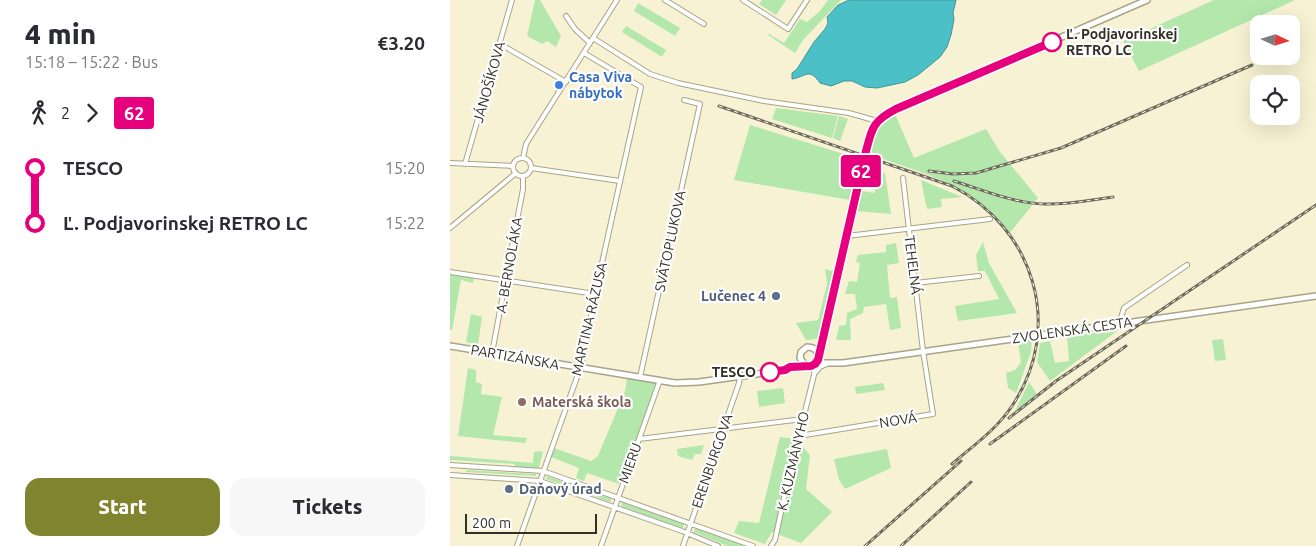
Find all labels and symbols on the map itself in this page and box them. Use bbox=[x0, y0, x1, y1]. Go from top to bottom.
north arrow bbox=[1250, 15, 1300, 65]
place label: Ľ. Podjavorinskej RETRO LC bbox=[1066, 26, 1177, 58]
marker: Ľ. Podjavorinskej RETRO LC bbox=[1042, 32, 1062, 52]
street label: JÁNOŠÍKOVA bbox=[469, 39, 508, 125]
place label: Casa Viva nábytok bbox=[569, 69, 632, 101]
marker: Casa Viva nábytok bbox=[553, 79, 565, 91]
line badge: 62 bbox=[838, 155, 884, 187]
street label: SVÄTOPLUKOVA bbox=[651, 189, 689, 293]
street label: A. BERNOLÁKA bbox=[492, 216, 525, 314]
street label: TEHELNÁ bbox=[901, 234, 926, 295]
street label: MARTINA RÁZUSA bbox=[567, 260, 610, 377]
place label: Lučenec 4 bbox=[701, 288, 766, 304]
marker: Lučenec 4 bbox=[770, 290, 782, 302]
street label: ZVOLENSKÁ CESTA bbox=[1011, 313, 1133, 346]
street label: PARTIZÁNSKA bbox=[469, 340, 561, 373]
marker: TESCO bbox=[760, 362, 780, 382]
place label: TESCO bbox=[712, 364, 756, 380]
place label: Materská škola bbox=[532, 394, 631, 410]
marker: Materská škola bbox=[516, 396, 528, 408]
street label: NOVÁ bbox=[878, 408, 918, 431]
street label: K. KUZMÁNYHO bbox=[773, 409, 812, 512]
street label: ERENBURGOVA bbox=[688, 412, 736, 510]
street label: MIERU bbox=[615, 441, 645, 485]
place label: Daňový úrad bbox=[519, 481, 602, 497]
marker: Daňový úrad bbox=[503, 483, 515, 495]
scale bar bbox=[465, 511, 598, 534]

